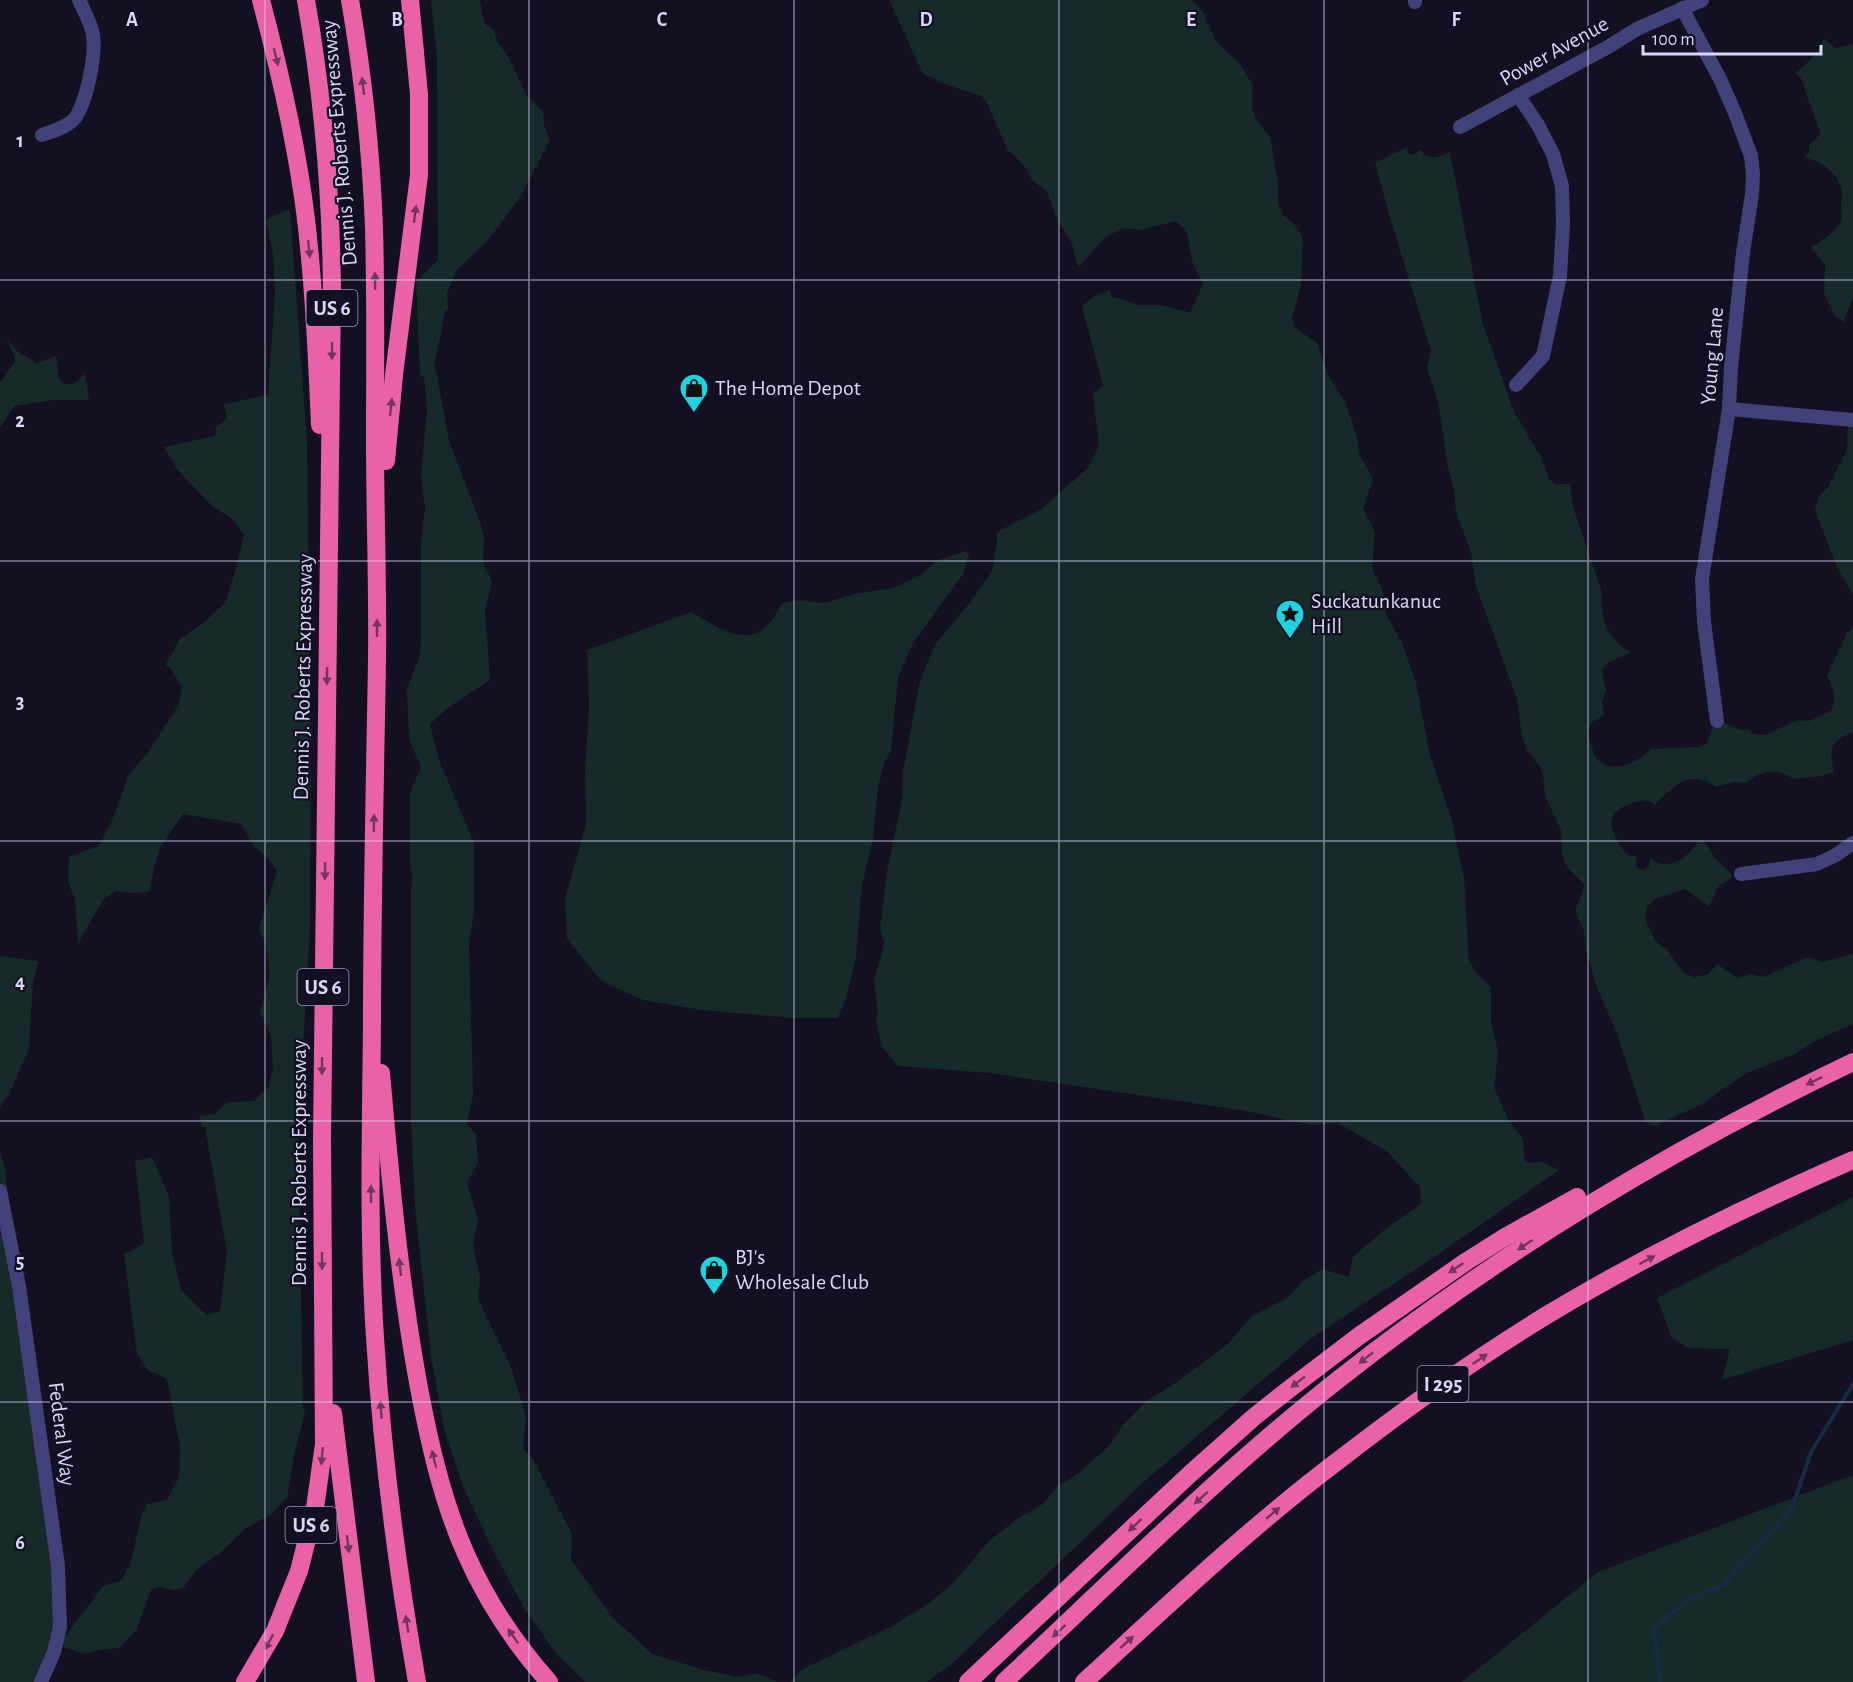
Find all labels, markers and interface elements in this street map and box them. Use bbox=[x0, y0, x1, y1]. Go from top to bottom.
text: A bbox=[126, 10, 138, 30]
text: B bbox=[391, 10, 403, 30]
text: C bbox=[657, 10, 668, 30]
text: D bbox=[919, 10, 933, 30]
text: E bbox=[1186, 10, 1196, 30]
text: F bbox=[1451, 10, 1461, 30]
street label: Power Avenue bbox=[1496, 12, 1612, 90]
scale bar bbox=[1643, 18, 1822, 56]
street label: Dennis J. Roberts Expressway bbox=[317, 19, 361, 267]
text: 100 m bbox=[1652, 31, 1695, 49]
one-way arrow bbox=[271, 47, 281, 66]
one-way arrow bbox=[358, 77, 367, 96]
text: 1 bbox=[16, 131, 24, 151]
one-way arrow bbox=[410, 204, 420, 223]
one-way arrow bbox=[304, 239, 314, 258]
one-way arrow bbox=[370, 271, 380, 290]
road number: US 6 bbox=[306, 290, 358, 326]
street label: Young Lane bbox=[1697, 306, 1727, 406]
one-way arrow bbox=[327, 341, 337, 360]
shop icon: The Home Depot bbox=[678, 372, 710, 414]
place label: The Home Depot bbox=[715, 377, 861, 399]
one-way arrow bbox=[386, 398, 396, 417]
text: 2 bbox=[15, 411, 25, 431]
street label: Dennis J. Roberts Expressway bbox=[290, 553, 316, 801]
place label: Suckatunkanuc Hill bbox=[1311, 590, 1441, 637]
place icon: Suckatunkanuc Hill bbox=[1274, 598, 1306, 640]
one-way arrow bbox=[372, 618, 382, 637]
one-way arrow bbox=[323, 667, 332, 686]
text: 3 bbox=[16, 692, 24, 712]
one-way arrow bbox=[369, 813, 379, 832]
one-way arrow bbox=[320, 862, 330, 881]
road number: US 6 bbox=[298, 969, 348, 1005]
text: 4 bbox=[15, 972, 25, 992]
street label: Dennis J. Roberts Expressway bbox=[288, 1039, 310, 1286]
one-way arrow bbox=[318, 1057, 327, 1076]
one-way arrow bbox=[1805, 1076, 1822, 1086]
one-way arrow bbox=[366, 1185, 376, 1204]
one-way arrow bbox=[1517, 1239, 1533, 1251]
place label: BJ's Wholesale Club bbox=[735, 1246, 869, 1293]
text: 5 bbox=[16, 1252, 24, 1272]
one-way arrow bbox=[317, 1252, 327, 1271]
shop icon: BJ's Wholesale Club bbox=[698, 1254, 730, 1296]
one-way arrow bbox=[1639, 1255, 1656, 1265]
one-way arrow bbox=[395, 1258, 405, 1277]
one-way arrow bbox=[1448, 1263, 1464, 1274]
one-way arrow bbox=[1358, 1352, 1374, 1364]
one-way arrow bbox=[1471, 1353, 1487, 1365]
road number: I 295 bbox=[1418, 1366, 1468, 1402]
one-way arrow bbox=[1290, 1376, 1305, 1388]
street label: Federal Way bbox=[45, 1381, 79, 1488]
one-way arrow bbox=[376, 1400, 386, 1419]
one-way arrow bbox=[317, 1446, 327, 1465]
one-way arrow bbox=[429, 1450, 439, 1468]
one-way arrow bbox=[1194, 1491, 1209, 1505]
road number: US 6 bbox=[286, 1507, 336, 1543]
one-way arrow bbox=[1265, 1507, 1280, 1520]
one-way arrow bbox=[1129, 1517, 1143, 1531]
text: 6 bbox=[15, 1533, 25, 1553]
one-way arrow bbox=[344, 1534, 353, 1553]
one-way arrow bbox=[403, 1615, 412, 1634]
one-way arrow bbox=[1051, 1624, 1066, 1638]
one-way arrow bbox=[507, 1629, 519, 1645]
one-way arrow bbox=[264, 1634, 274, 1651]
one-way arrow bbox=[1120, 1636, 1134, 1650]

